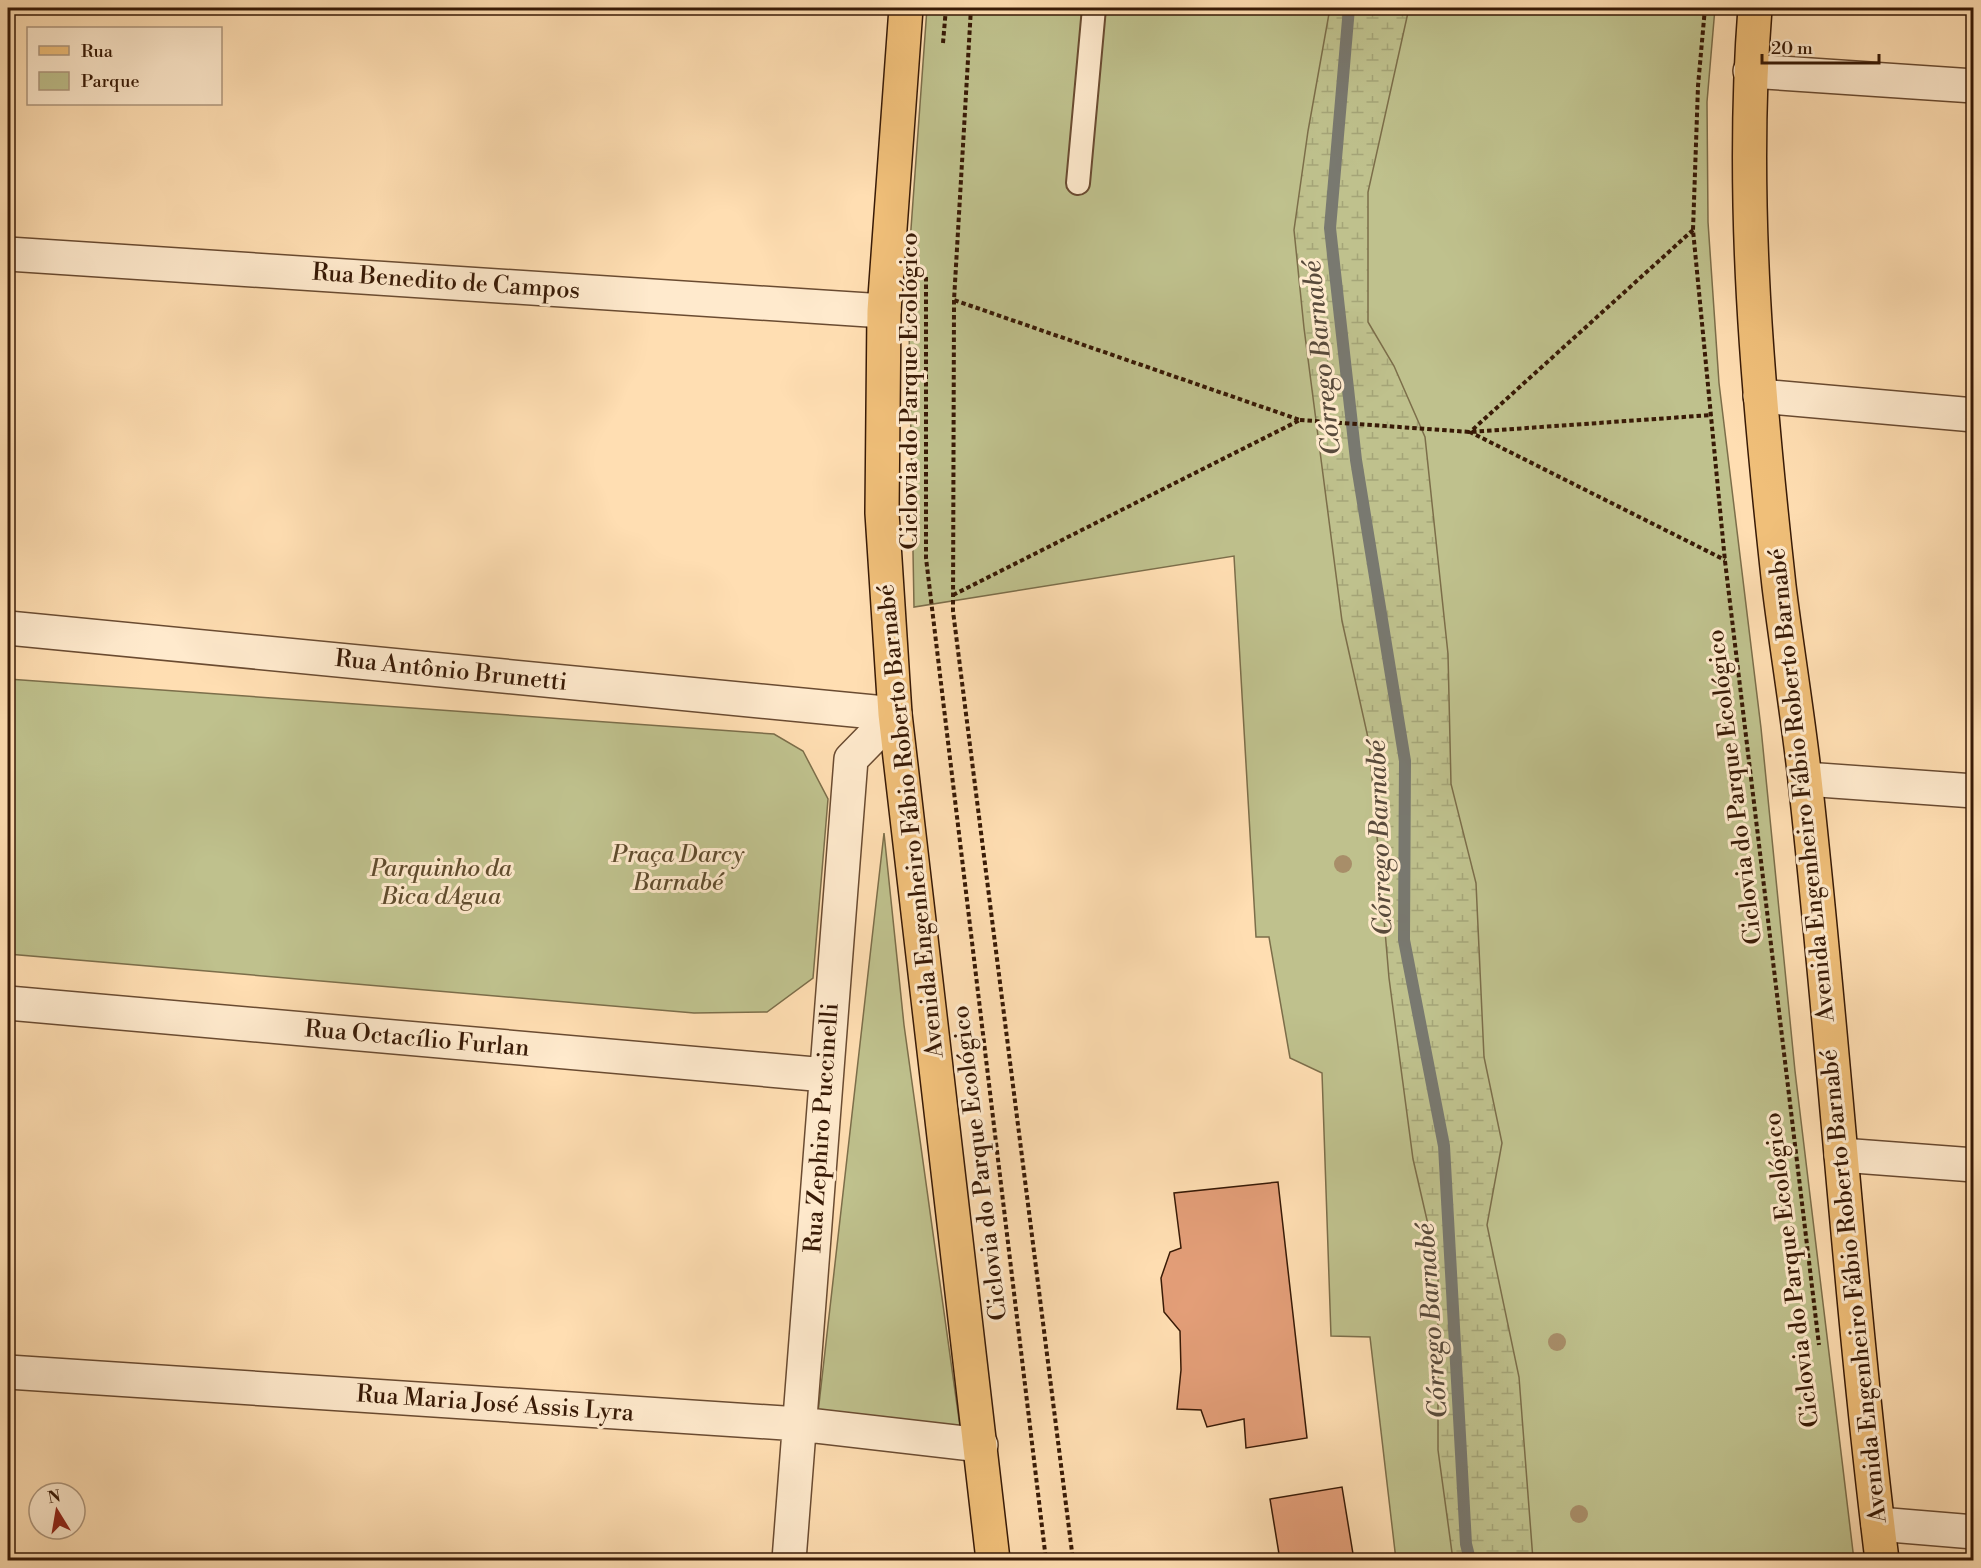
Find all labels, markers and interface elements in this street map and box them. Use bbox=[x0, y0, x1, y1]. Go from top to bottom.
legend bbox=[27, 27, 222, 105]
scale bar bbox=[1762, 27, 1879, 65]
text: 20 m bbox=[1771, 37, 1813, 60]
text: Rua bbox=[81, 40, 114, 63]
text: Parque bbox=[81, 70, 140, 93]
street label: Ciclovia do Parque Ecológico bbox=[895, 232, 925, 550]
water label: Córrego Barnabé bbox=[1296, 257, 1348, 457]
street label: Rua Benedito de Campos bbox=[311, 258, 581, 306]
street label: Avenida Engenheiro Fábio Roberto Barnabé bbox=[1762, 547, 1842, 1024]
street label: Avenida Engenheiro Fábio Roberto Barnabé bbox=[871, 583, 951, 1060]
street label: Ciclovia do Parque Ecológico bbox=[1701, 628, 1769, 946]
street label: Rua Antônio Brunetti bbox=[333, 644, 569, 698]
water label: Córrego Barnabé bbox=[1361, 738, 1399, 936]
park label: Praça Darcy Barnabé bbox=[611, 840, 745, 898]
park label: Parquinho da Bica dAgua bbox=[369, 854, 512, 912]
street label: Rua Zephiro Puccinelli bbox=[798, 1002, 846, 1254]
street label: Ciclovia do Parque Ecológico bbox=[946, 1004, 1014, 1322]
street label: Rua Octacílio Furlan bbox=[303, 1014, 531, 1064]
street label: Avenida Engenheiro Fábio Roberto Barnabé bbox=[1814, 1048, 1894, 1525]
street label: Ciclovia do Parque Ecológico bbox=[1758, 1111, 1826, 1429]
water label: Córrego Barnabé bbox=[1409, 1220, 1455, 1420]
street label: Rua Maria José Assis Lyra bbox=[355, 1379, 636, 1429]
north arrow bbox=[27, 1481, 87, 1541]
text: N bbox=[46, 1486, 63, 1508]

